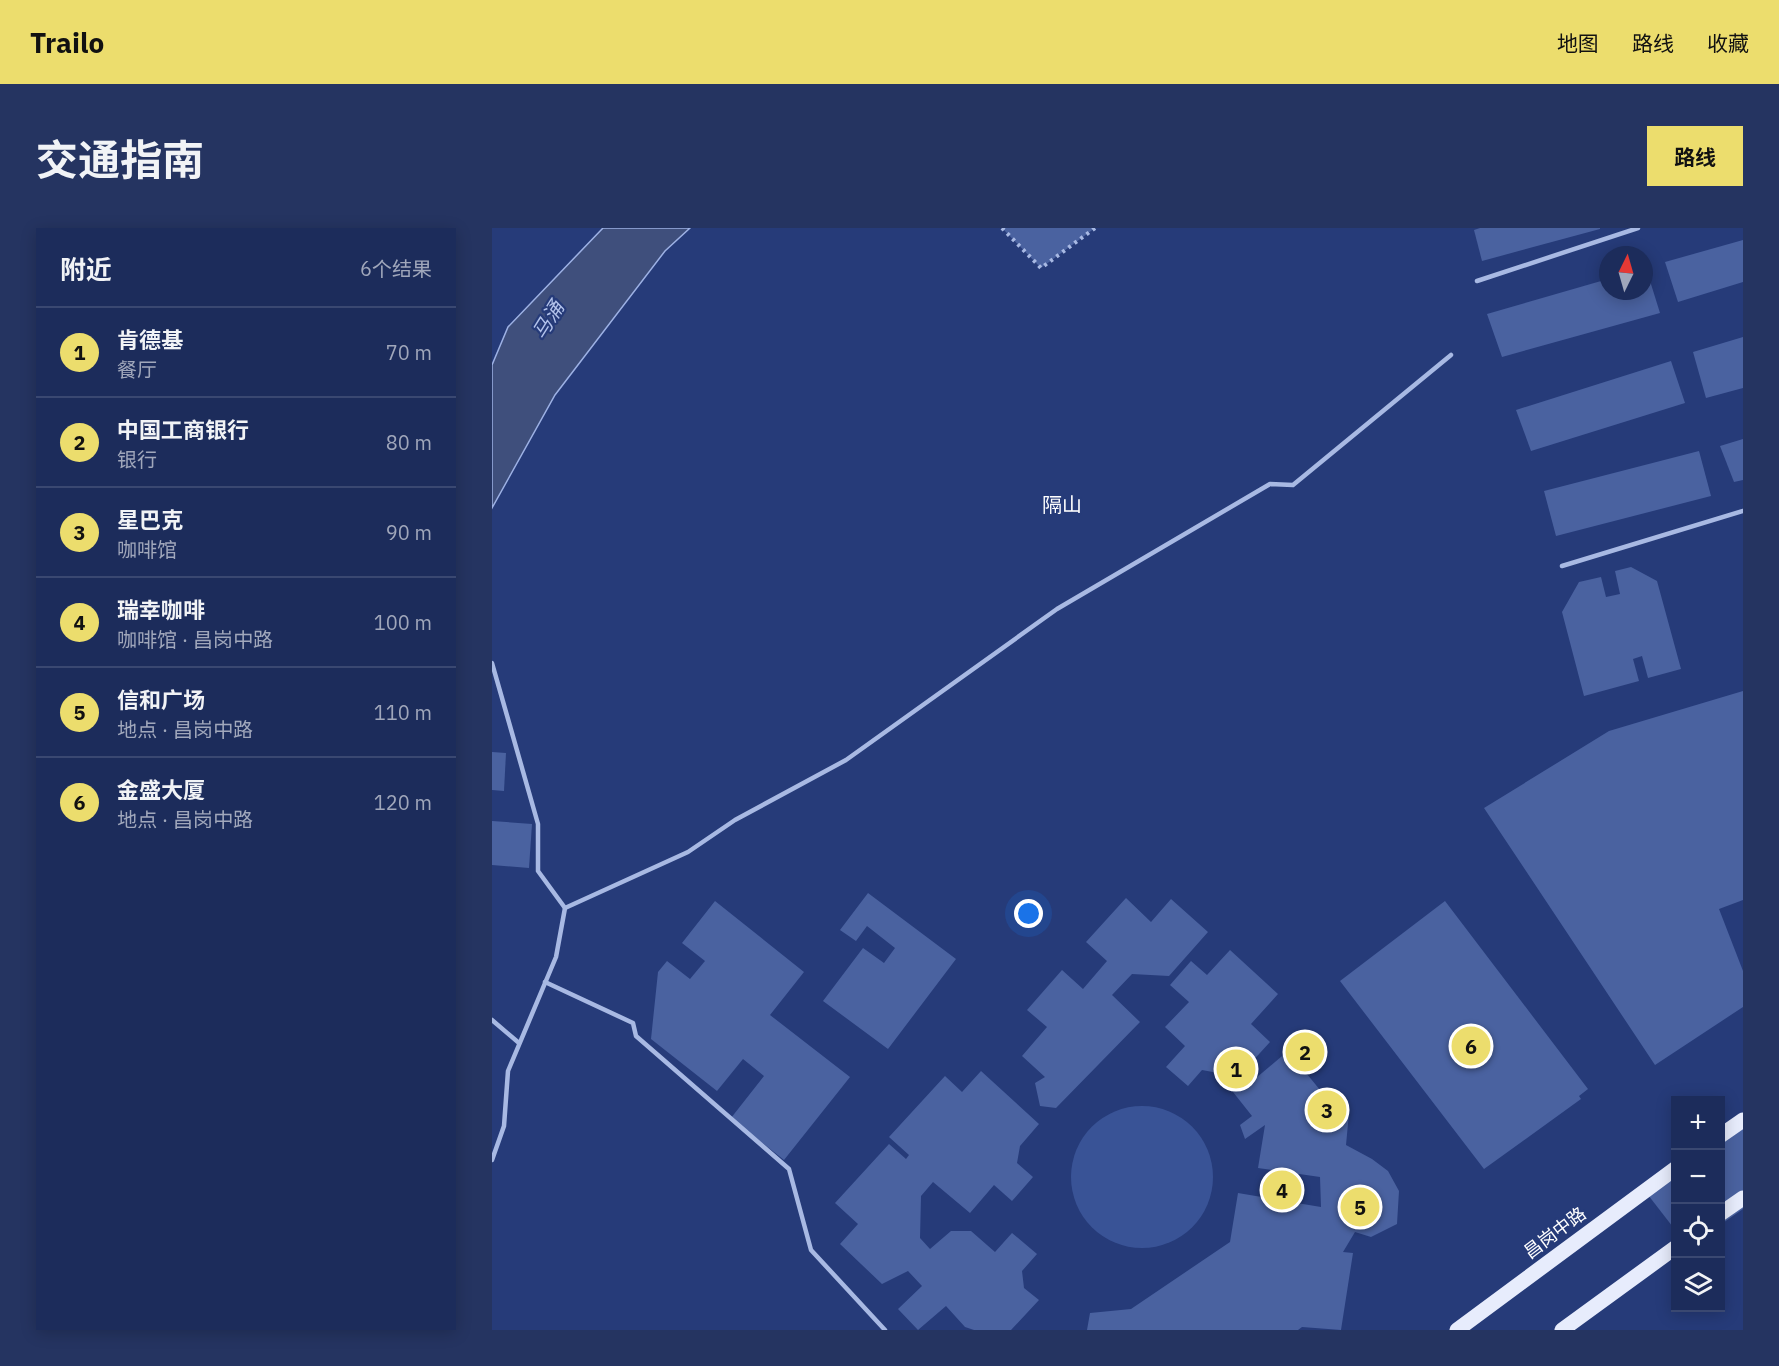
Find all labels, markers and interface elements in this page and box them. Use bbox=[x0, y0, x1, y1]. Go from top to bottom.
text: Trailo bbox=[30, 24, 104, 61]
text: 地图 bbox=[1557, 29, 1599, 57]
text: 路线 bbox=[1632, 29, 1674, 57]
text: 收藏 bbox=[1707, 29, 1749, 57]
button: 路线 bbox=[1647, 126, 1743, 186]
text: 交通指南 bbox=[36, 132, 204, 187]
north arrow bbox=[1599, 246, 1653, 300]
text: 附近 bbox=[60, 252, 112, 286]
text: 6个结果 bbox=[360, 255, 432, 282]
water label: 马涌 bbox=[526, 294, 571, 344]
text: 肯德基 bbox=[117, 325, 183, 354]
text: 1 bbox=[74, 339, 86, 366]
text: 70 m bbox=[386, 339, 432, 366]
text: 餐厅 bbox=[117, 356, 157, 383]
text: 中国工商银行 bbox=[117, 415, 249, 444]
text: 2 bbox=[74, 429, 86, 456]
text: 80 m bbox=[386, 429, 432, 456]
text: 银行 bbox=[117, 446, 157, 473]
district label: 隔山 bbox=[1042, 491, 1082, 518]
text: 星巴克 bbox=[117, 505, 183, 534]
text: 3 bbox=[74, 519, 86, 546]
text: 90 m bbox=[386, 519, 432, 546]
text: 咖啡馆 bbox=[117, 536, 177, 563]
text: 瑞幸咖啡 bbox=[117, 595, 205, 624]
text: 4 bbox=[74, 609, 86, 636]
text: 100 m bbox=[374, 609, 432, 636]
text: 咖啡馆 · 昌岗中路 bbox=[117, 626, 273, 653]
text: 信和广场 bbox=[117, 685, 205, 714]
text: 5 bbox=[74, 699, 86, 726]
text: 110 m bbox=[374, 699, 432, 726]
text: 地点 · 昌岗中路 bbox=[117, 716, 253, 743]
text: 金盛大厦 bbox=[117, 775, 205, 804]
text: 6 bbox=[74, 789, 86, 816]
text: 120 m bbox=[374, 789, 432, 816]
text: 地点 · 昌岗中路 bbox=[117, 806, 253, 833]
your location bbox=[1014, 899, 1043, 928]
pin: 6 bbox=[1452, 1024, 1490, 1068]
pin: 2 bbox=[1286, 1030, 1324, 1074]
pin: 1 bbox=[1216, 1046, 1256, 1092]
pin: 3 bbox=[1308, 1088, 1346, 1132]
map controls bbox=[1671, 1096, 1725, 1312]
button: + bbox=[1671, 1096, 1725, 1150]
button: − bbox=[1671, 1150, 1725, 1204]
pin: 4 bbox=[1262, 1168, 1302, 1212]
pin: 5 bbox=[1340, 1184, 1380, 1230]
street label: 昌岗中路 bbox=[1519, 1202, 1590, 1263]
button: locate bbox=[1671, 1204, 1725, 1258]
button: layers bbox=[1671, 1258, 1725, 1312]

